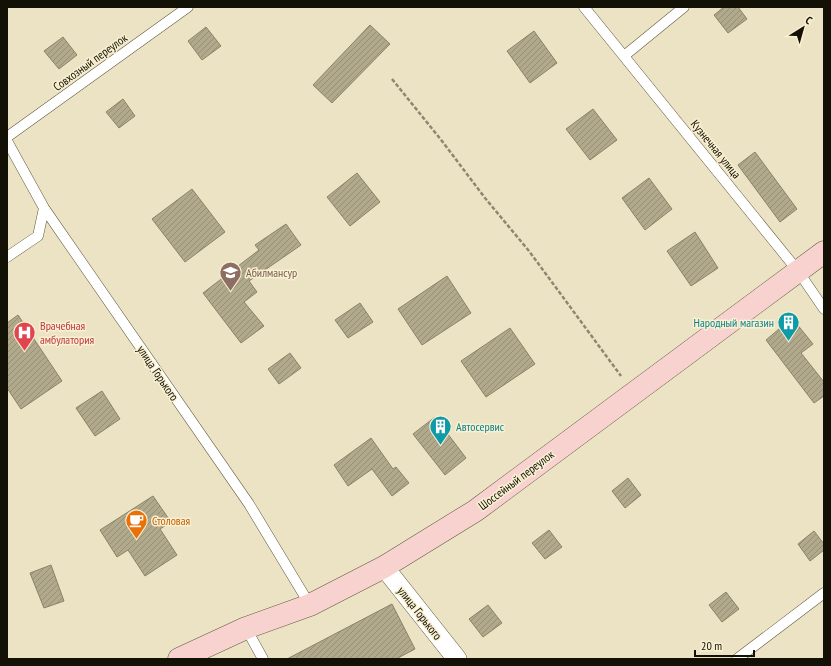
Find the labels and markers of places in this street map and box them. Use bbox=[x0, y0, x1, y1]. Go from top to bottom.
school or university icon: Абилмансур bbox=[217, 259, 243, 292]
place label: Абилмансур bbox=[246, 265, 297, 280]
building icon: Народный магазин bbox=[776, 309, 802, 342]
place label: Народный магазин bbox=[694, 315, 774, 330]
place label: Врачебная амбулатория bbox=[40, 318, 95, 347]
hospital icon: Врачебная амбулатория bbox=[12, 319, 38, 352]
building icon: Автосервис bbox=[427, 413, 453, 446]
place label: Автосервис bbox=[456, 419, 505, 434]
cafe icon: Столовая bbox=[124, 507, 150, 540]
place label: Столовая bbox=[152, 513, 190, 528]

